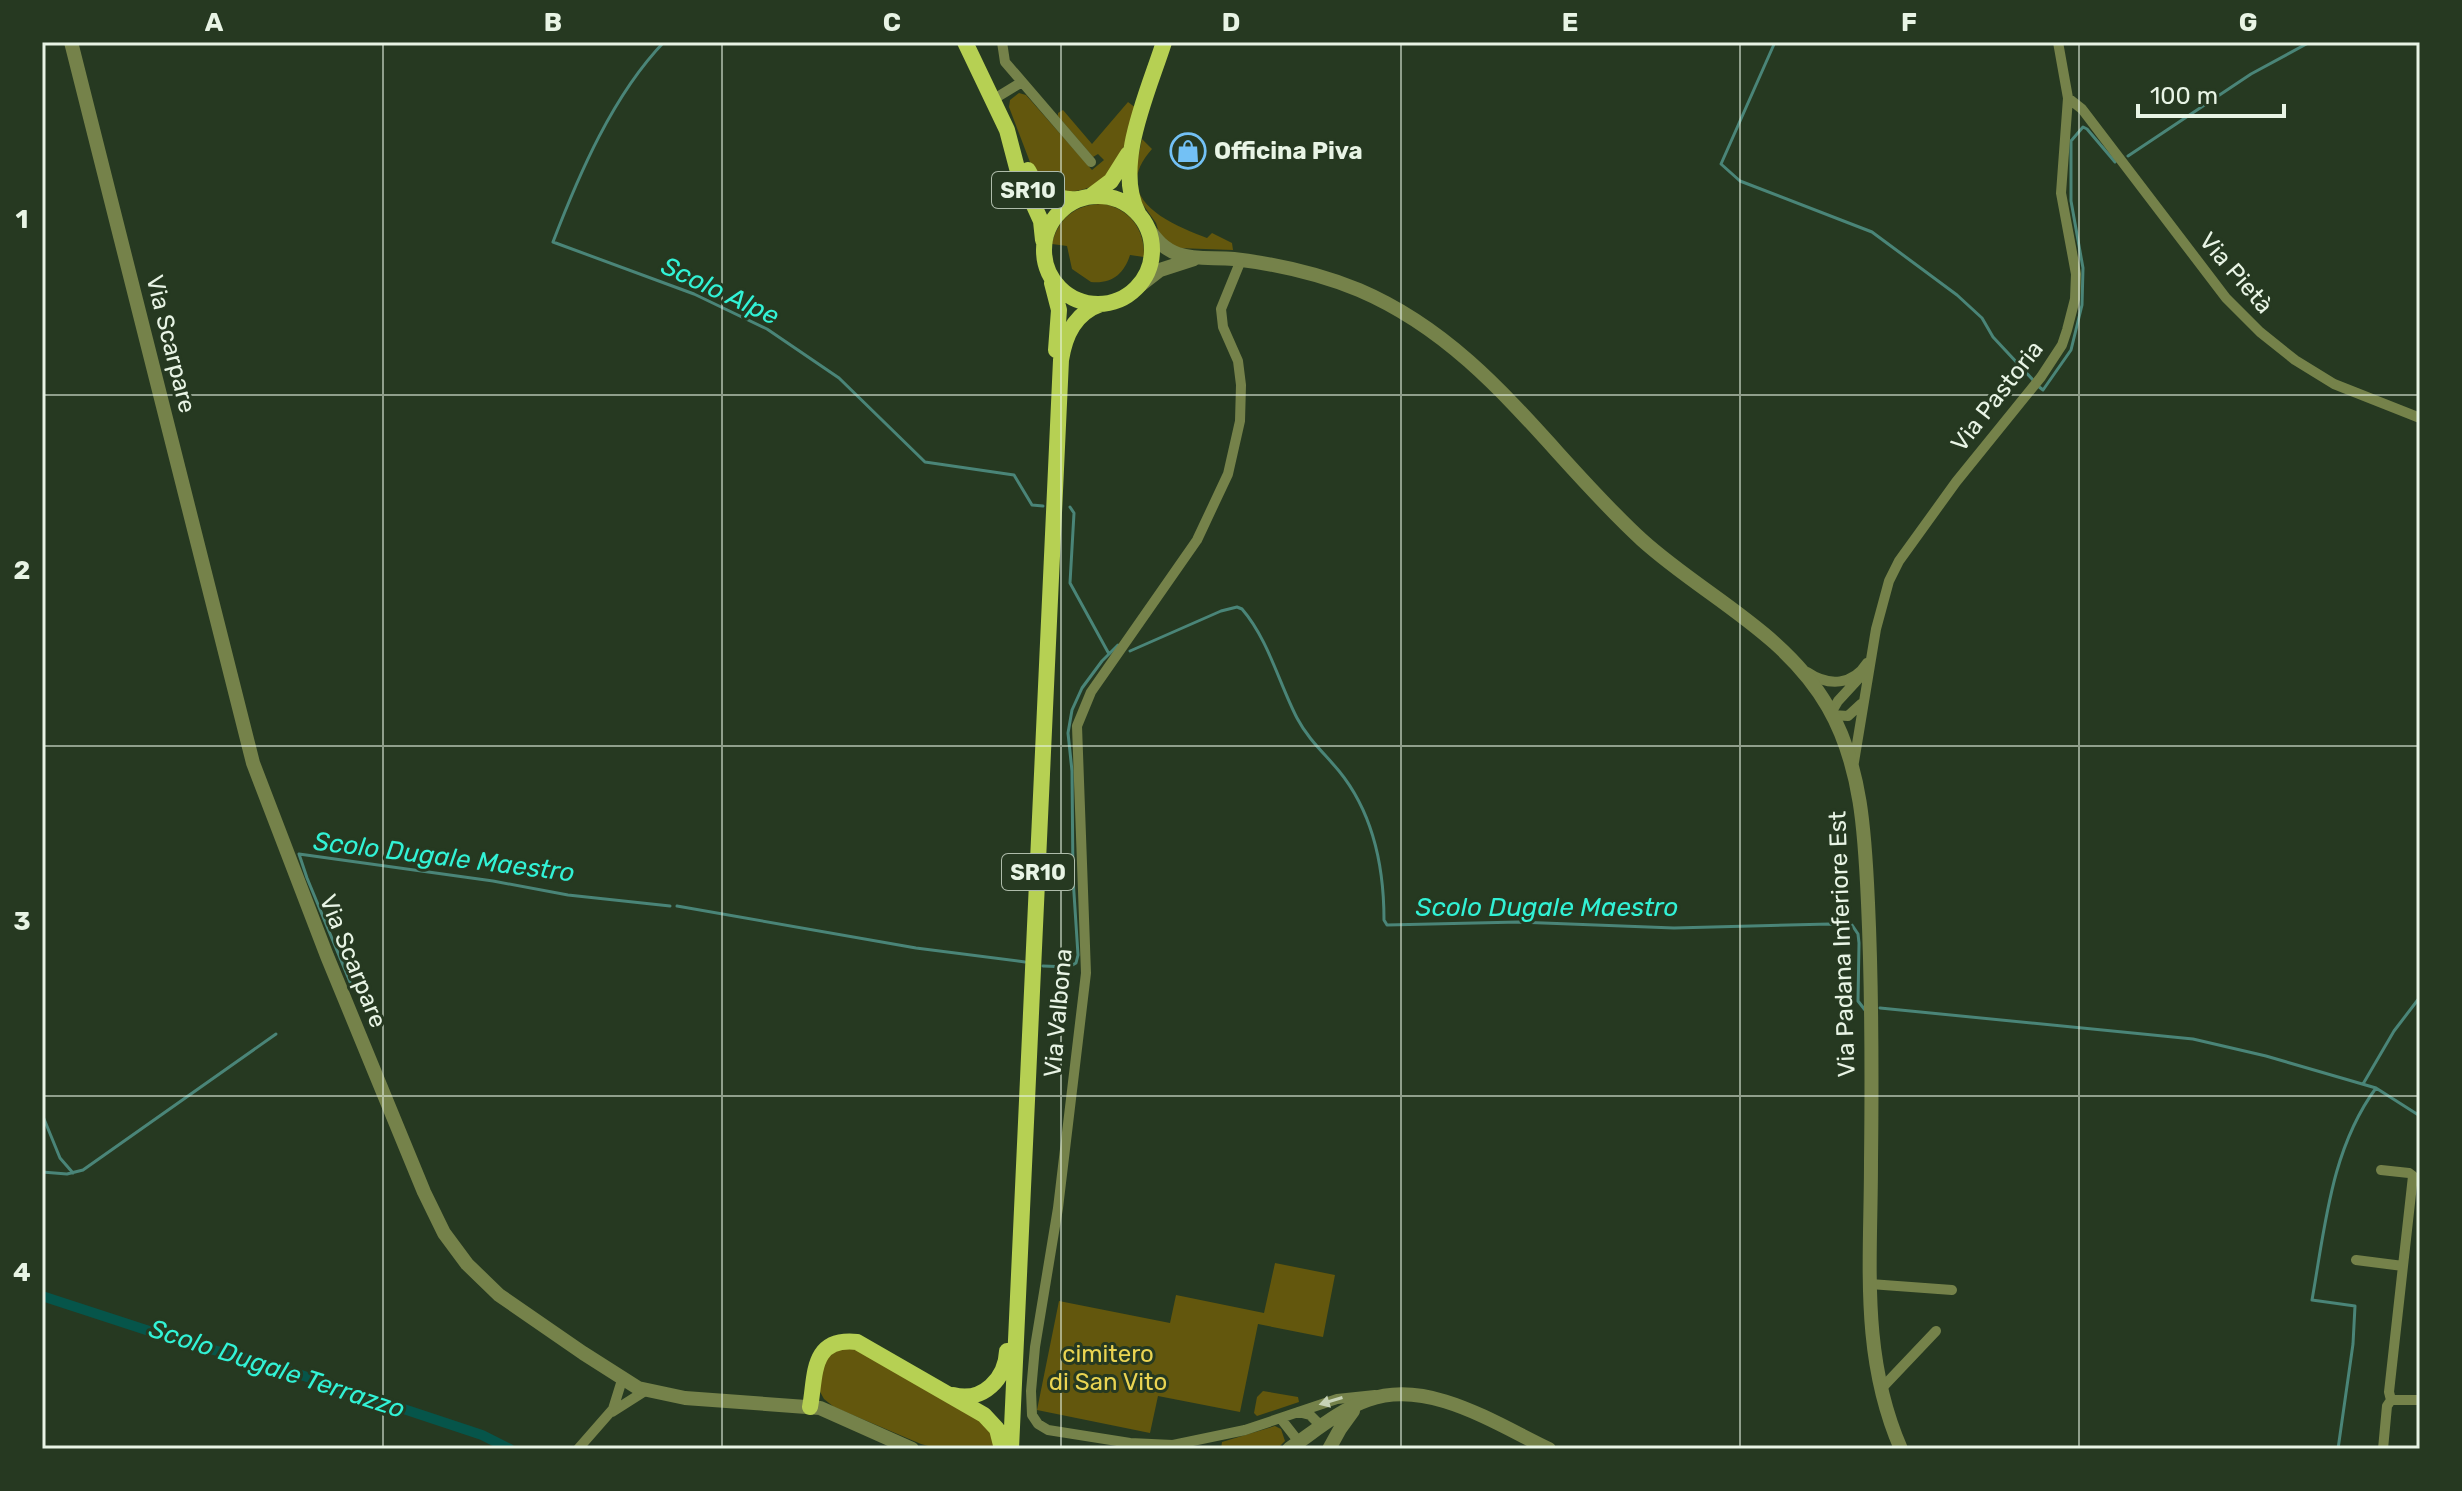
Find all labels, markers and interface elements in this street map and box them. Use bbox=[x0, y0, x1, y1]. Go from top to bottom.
text: A bbox=[205, 7, 224, 38]
text: B bbox=[544, 7, 562, 38]
text: C bbox=[883, 7, 901, 38]
text: D bbox=[1222, 7, 1240, 38]
text: E bbox=[1562, 7, 1578, 38]
text: F bbox=[1901, 7, 1917, 38]
text: G bbox=[2239, 7, 2257, 38]
scale bar bbox=[2138, 68, 2284, 118]
text: 100 m bbox=[2150, 82, 2218, 110]
shop icon: Officina Piva bbox=[1169, 132, 1207, 170]
place label: Officina Piva bbox=[1214, 137, 1363, 165]
road number: SR10 bbox=[992, 172, 1064, 208]
text: 1 bbox=[16, 204, 28, 235]
street label: Via Pietà bbox=[2193, 227, 2279, 319]
water label: Scolo Alpe bbox=[656, 250, 784, 332]
street label: Via Scarpare bbox=[140, 272, 202, 416]
street label: Via Pastoria bbox=[1945, 335, 2049, 457]
text: 2 bbox=[14, 555, 30, 586]
street label: Via Padana Inferiore Est bbox=[1823, 810, 1861, 1078]
water label: Scolo Dugale Maestro bbox=[312, 826, 576, 888]
road number: SR10 bbox=[1002, 854, 1074, 890]
street label: Via Scarpare bbox=[314, 890, 392, 1032]
water label: Scolo Dugale Maestro bbox=[1416, 892, 1678, 923]
text: 3 bbox=[13, 906, 31, 937]
street label: Via Valbona bbox=[1038, 947, 1078, 1079]
text: 4 bbox=[13, 1257, 31, 1288]
water label: Scolo Dugale Terrazzo bbox=[145, 1313, 409, 1425]
park label: cimitero di San Vito bbox=[1049, 1340, 1167, 1396]
one-way arrow bbox=[1318, 1395, 1342, 1408]

